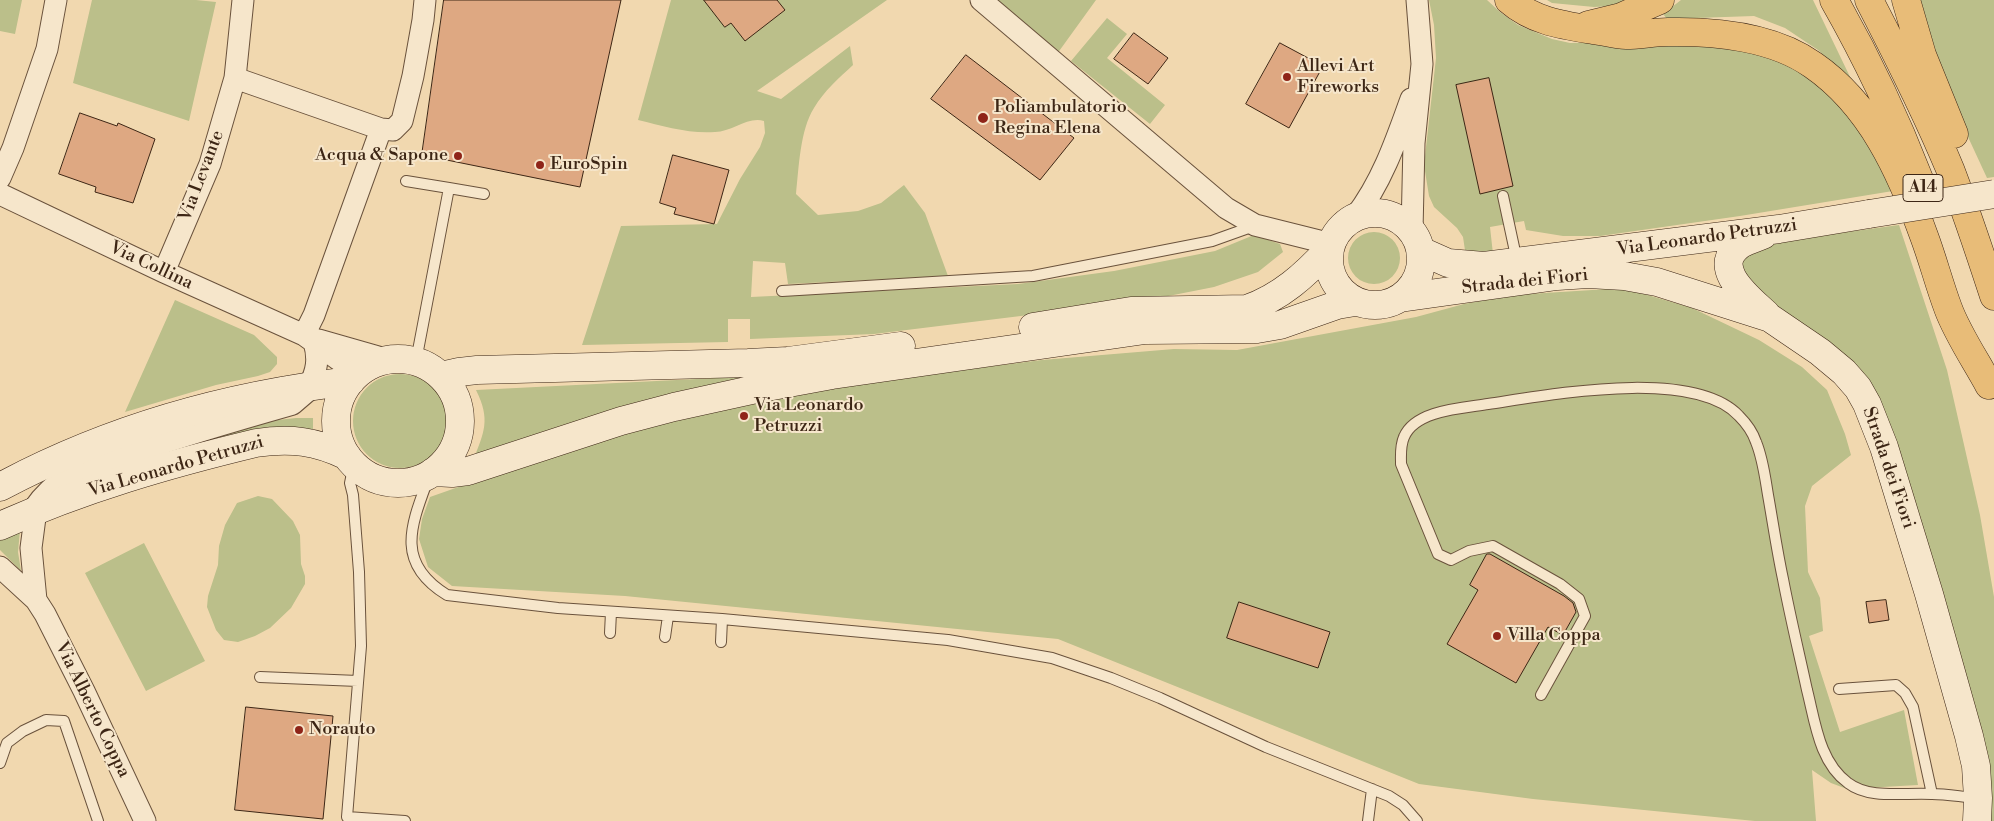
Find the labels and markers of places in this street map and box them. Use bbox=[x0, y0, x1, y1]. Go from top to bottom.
place label: Allevi Art Fireworks bbox=[1297, 56, 1379, 98]
marker: Allevi Art Fireworks bbox=[1281, 71, 1293, 83]
place label: Poliambulatorio Regina Elena bbox=[994, 97, 1127, 140]
marker: Poliambulatorio Regina Elena bbox=[976, 111, 990, 125]
place label: Acqua & Sapone bbox=[315, 145, 448, 167]
marker: Acqua & Sapone bbox=[452, 150, 464, 162]
place label: EuroSpin bbox=[550, 154, 628, 176]
marker: EuroSpin bbox=[534, 159, 546, 171]
place label: Via Leonardo Petruzzi bbox=[754, 395, 864, 438]
marker: Via Leonardo Petruzzi bbox=[738, 410, 750, 422]
place label: Villa Coppa bbox=[1507, 625, 1601, 647]
marker: Villa Coppa bbox=[1491, 630, 1503, 642]
place label: Norauto bbox=[309, 719, 376, 741]
marker: Norauto bbox=[293, 724, 305, 736]

